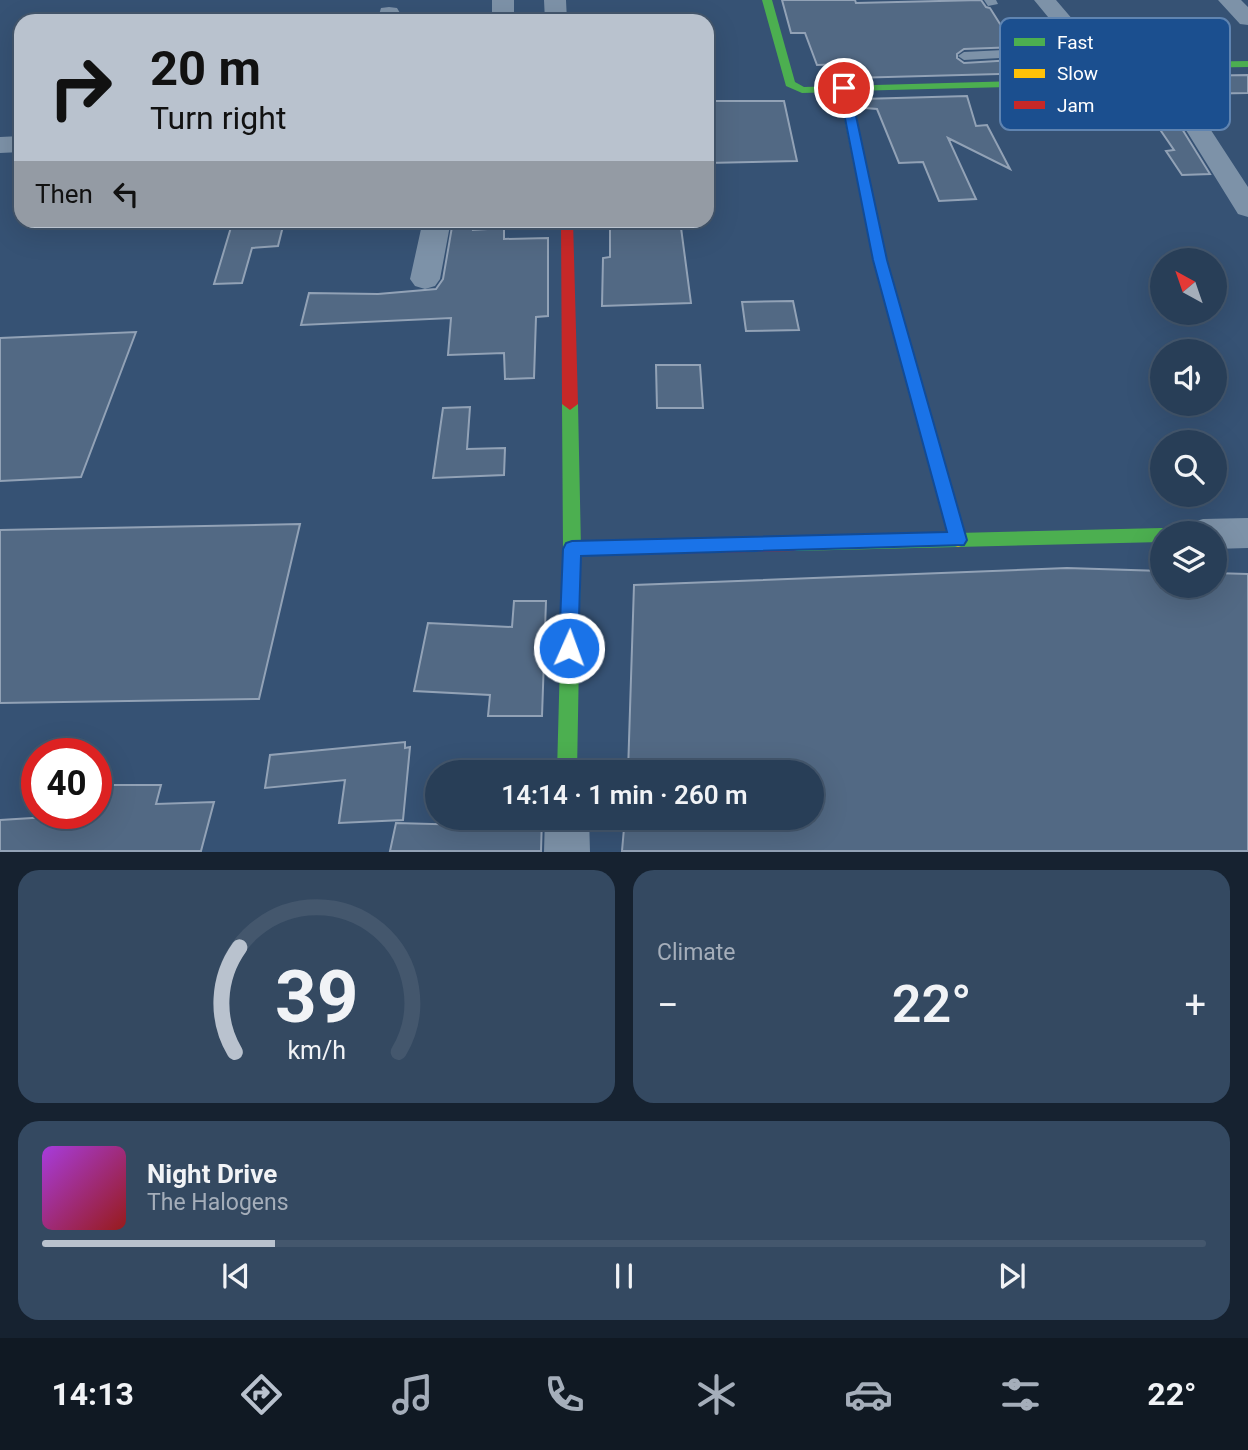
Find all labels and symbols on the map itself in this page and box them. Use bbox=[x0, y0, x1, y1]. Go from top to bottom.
legend bbox=[1000, 18, 1230, 130]
text: Fast bbox=[1057, 31, 1094, 54]
pin bbox=[814, 58, 874, 118]
text: Slow bbox=[1057, 62, 1098, 85]
text: Jam bbox=[1057, 94, 1094, 117]
north arrow bbox=[1150, 248, 1227, 326]
position arrow bbox=[532, 611, 606, 685]
speed limit sign: 40 bbox=[21, 738, 112, 829]

